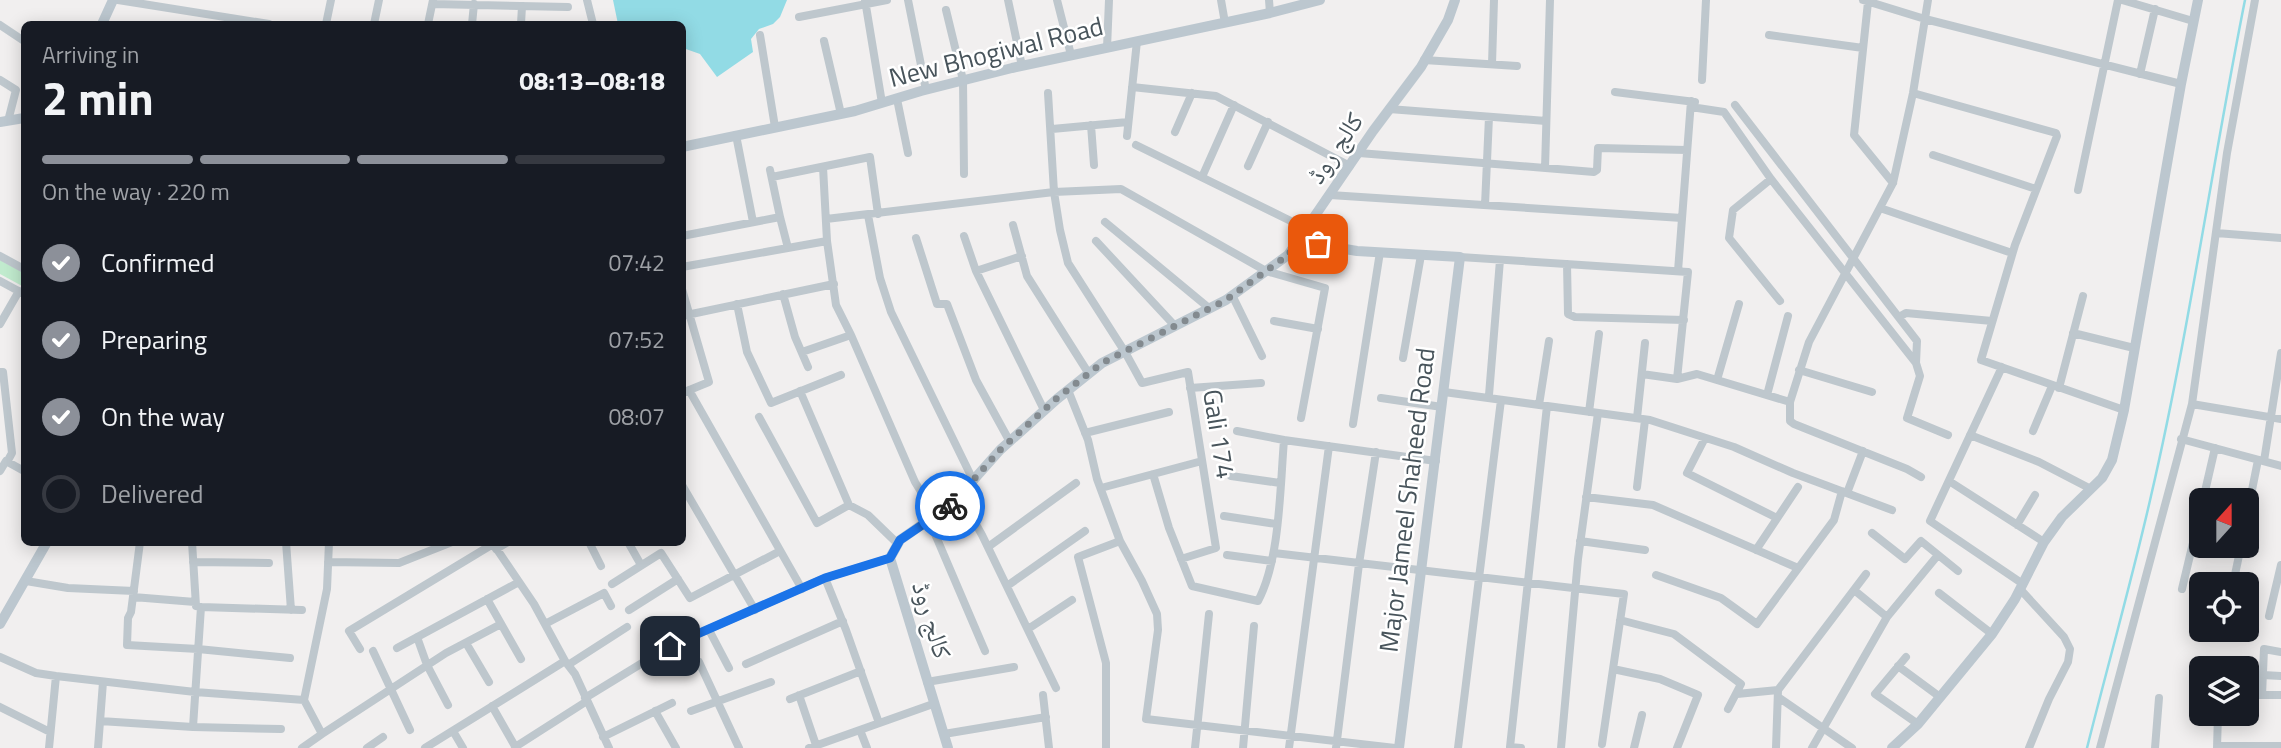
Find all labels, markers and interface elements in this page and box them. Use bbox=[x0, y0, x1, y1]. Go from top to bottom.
street label: New Bhogiwal Road bbox=[885, 6, 1107, 97]
text: Arriving in bbox=[42, 37, 139, 72]
text: 08:13–08:18 bbox=[519, 61, 665, 100]
text: 2 min bbox=[42, 63, 154, 133]
street label: کالج روڈ bbox=[1296, 104, 1373, 191]
text: On the way · 220 m bbox=[42, 174, 230, 209]
pin bbox=[1288, 214, 1348, 274]
icon: bag bbox=[1299, 225, 1337, 263]
text: Confirmed bbox=[101, 243, 215, 282]
icon: check bbox=[42, 244, 80, 282]
text: 07:42 bbox=[608, 245, 665, 280]
text: Preparing bbox=[101, 320, 207, 359]
icon: check bbox=[42, 321, 80, 359]
text: 07:52 bbox=[608, 322, 665, 357]
street label: Major Jameel Shaheed Road bbox=[1368, 346, 1445, 654]
street label: Gali 174 bbox=[1193, 386, 1246, 481]
text: On the way bbox=[101, 397, 225, 436]
icon: check bbox=[42, 398, 80, 436]
text: 08:07 bbox=[608, 399, 665, 434]
courier bbox=[915, 471, 985, 541]
text: Delivered bbox=[101, 474, 204, 513]
icon: bike bbox=[931, 487, 969, 525]
north arrow bbox=[2189, 488, 2259, 558]
map controls bbox=[2189, 488, 2259, 726]
button: locate bbox=[2189, 572, 2259, 642]
street label: کالج روڈ bbox=[902, 576, 963, 663]
pin bbox=[640, 616, 700, 676]
icon: home bbox=[651, 627, 689, 665]
button: layers bbox=[2189, 656, 2259, 726]

